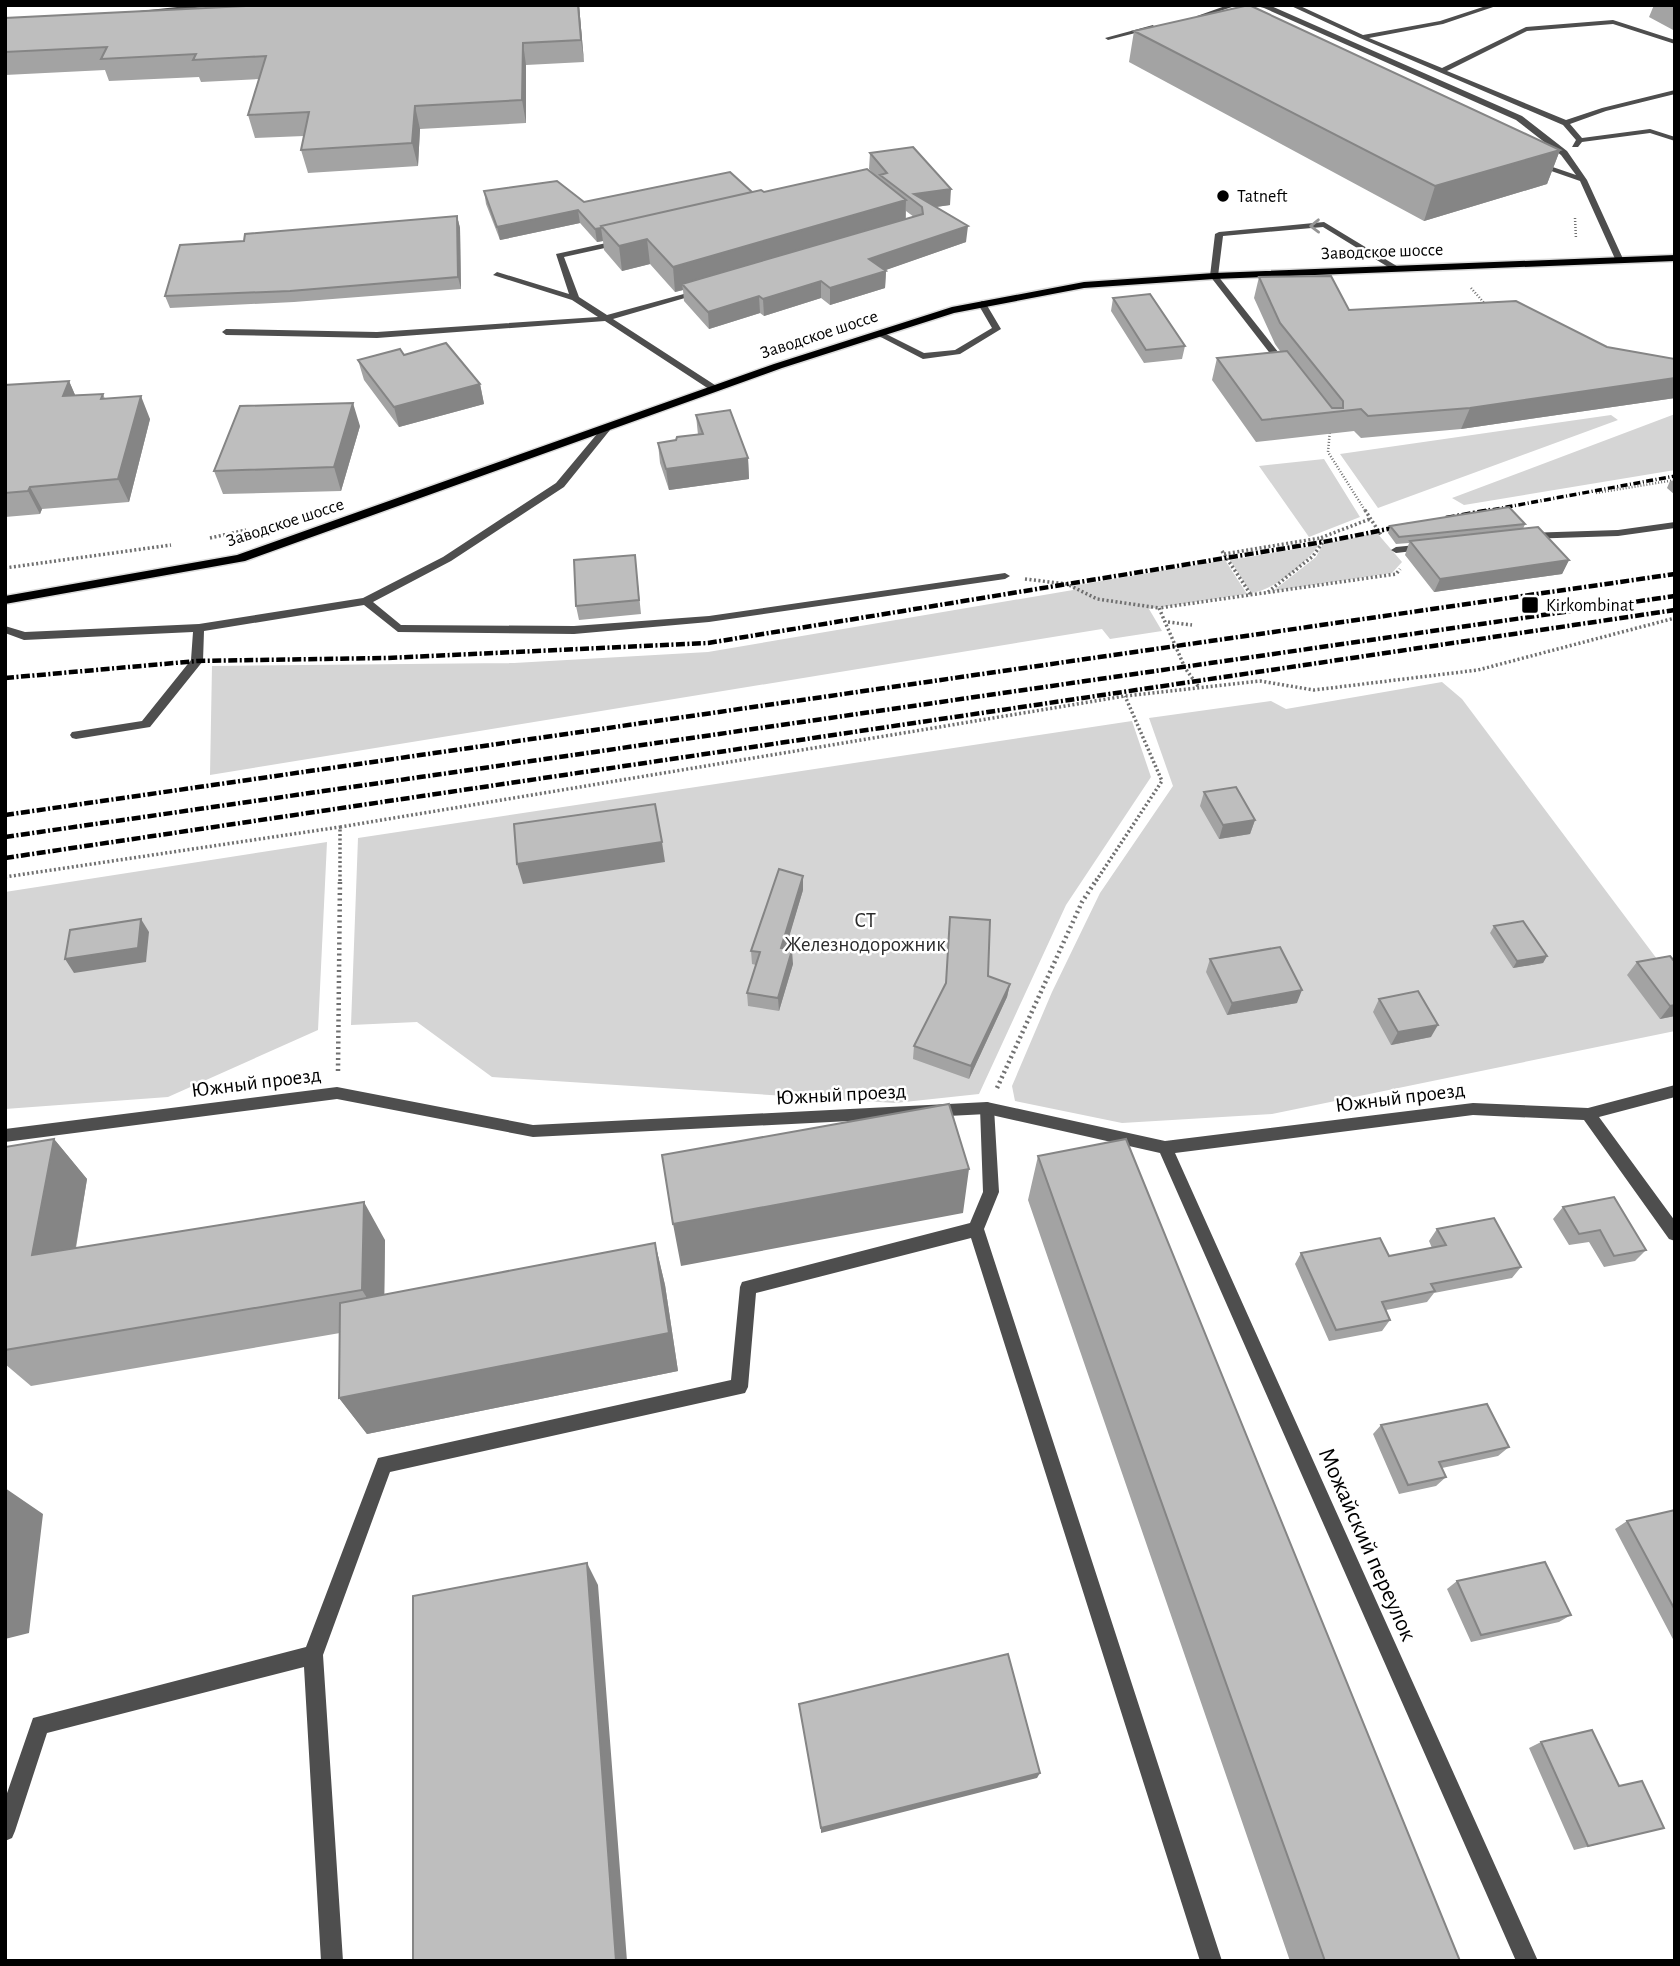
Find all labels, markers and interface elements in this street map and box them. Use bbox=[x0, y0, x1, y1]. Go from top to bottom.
marker: Tatneft bbox=[1215, 188, 1231, 204]
place label: Tatneft bbox=[1237, 188, 1288, 206]
one-way arrow bbox=[1309, 218, 1320, 234]
street label: Заводское шоссе bbox=[1321, 241, 1444, 263]
street label: Заводское шоссе bbox=[758, 307, 880, 362]
street label: Заводское шоссе bbox=[224, 495, 346, 550]
marker: Kirkombinat bbox=[1520, 595, 1540, 615]
place label: Kirkombinat bbox=[1546, 597, 1634, 615]
park label: СТ Железнодорожник bbox=[784, 910, 946, 955]
street label: Южный проезд bbox=[190, 1064, 322, 1101]
street label: Южный проезд bbox=[1334, 1079, 1466, 1116]
street label: Южный проезд bbox=[775, 1081, 907, 1108]
street label: Можайский переулок bbox=[1314, 1444, 1420, 1645]

